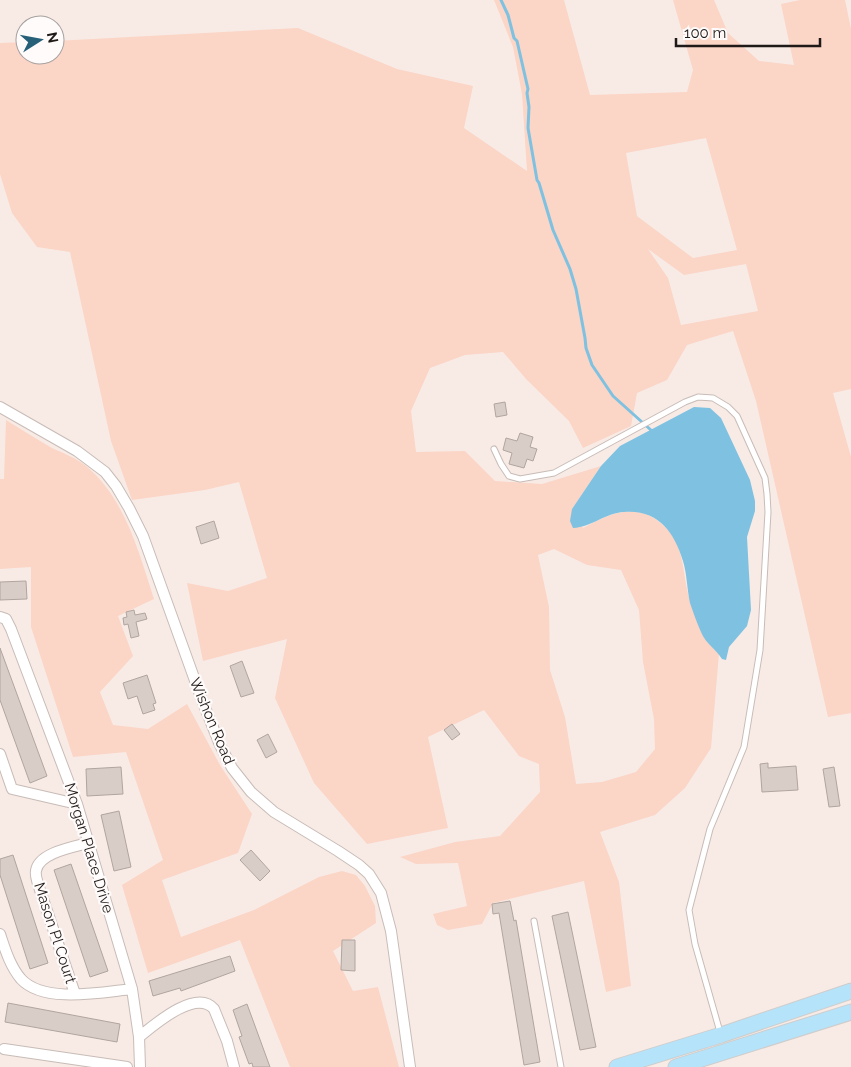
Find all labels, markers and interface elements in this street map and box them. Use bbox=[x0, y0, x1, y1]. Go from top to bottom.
north arrow bbox=[15, 15, 65, 65]
scale bar bbox=[676, 15, 820, 47]
text: 100 m bbox=[684, 24, 726, 42]
text: N bbox=[44, 31, 62, 44]
street label: Wishon Road bbox=[186, 675, 238, 767]
street label: Morgan Place Drive bbox=[61, 781, 117, 915]
street label: Mason Pl Court bbox=[30, 880, 80, 986]

